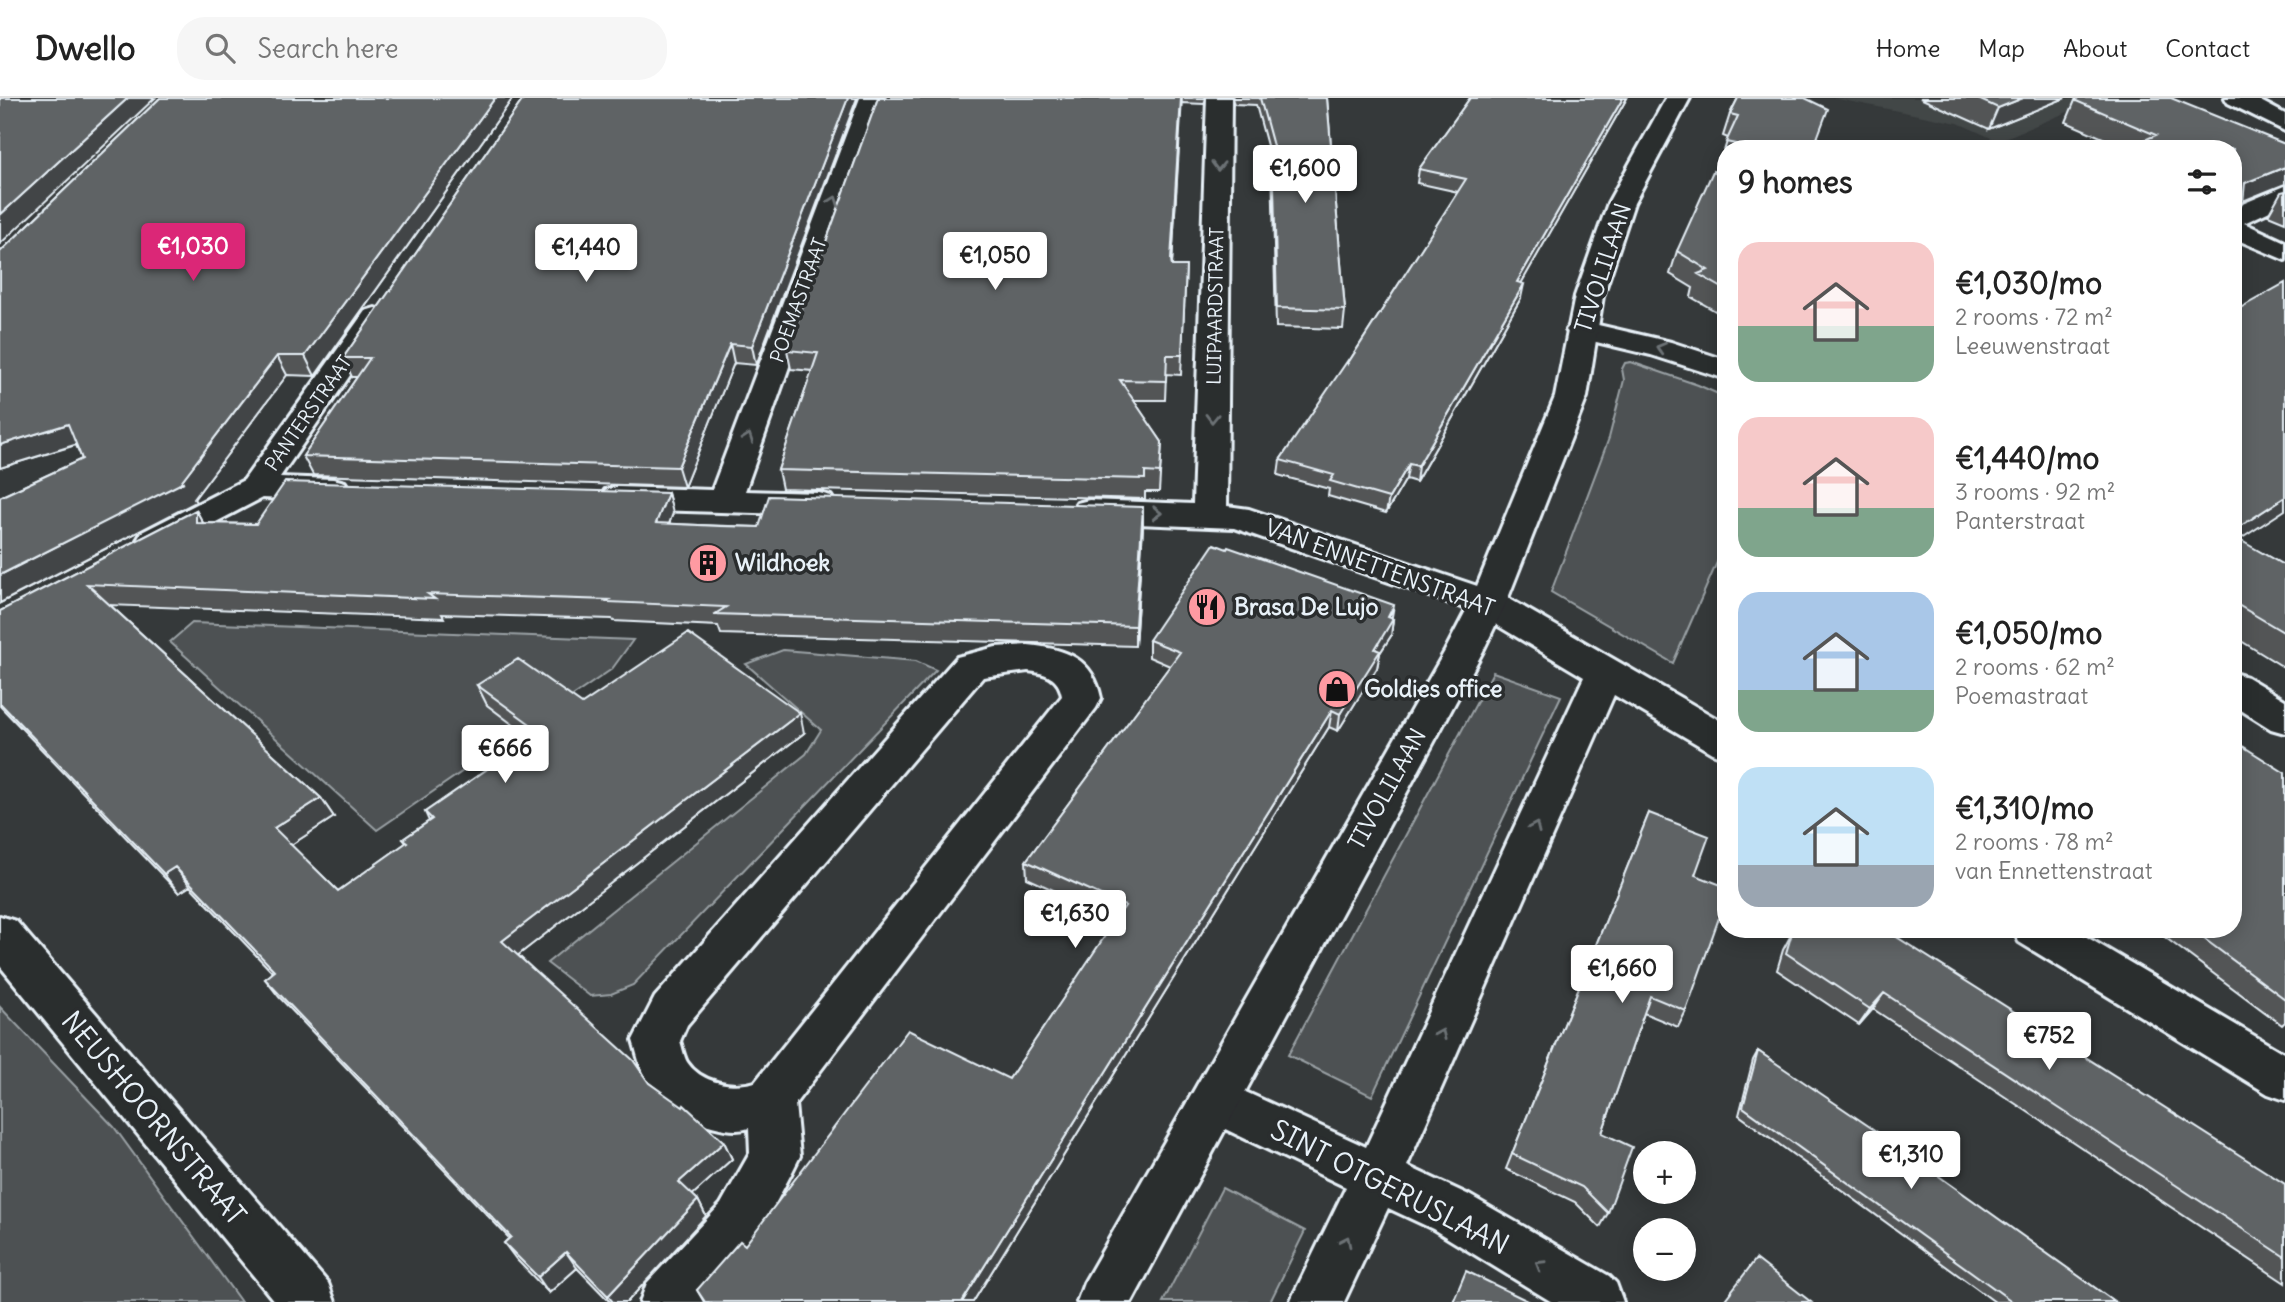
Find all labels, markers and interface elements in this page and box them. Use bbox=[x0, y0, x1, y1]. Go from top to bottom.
search box bbox=[177, 17, 667, 80]
text: Dwello bbox=[35, 27, 135, 69]
icon: search bbox=[201, 29, 239, 67]
text: Search here bbox=[257, 32, 398, 65]
text: Home bbox=[1876, 33, 1940, 63]
text: Map bbox=[1978, 33, 2025, 63]
text: About bbox=[2063, 33, 2127, 63]
text: Contact bbox=[2165, 33, 2250, 63]
pin: €1,600 bbox=[1248, 146, 1362, 205]
text: €1,600 bbox=[1269, 153, 1341, 182]
one-way arrow bbox=[1210, 161, 1225, 172]
text: 9 homes bbox=[1738, 163, 1853, 201]
icon: filters bbox=[2183, 163, 2221, 201]
one-way arrow bbox=[826, 196, 840, 208]
street label: TIVOLILAAN bbox=[1568, 199, 1637, 336]
pin: €1,030 bbox=[136, 223, 250, 283]
pin: €1,440 bbox=[529, 225, 643, 284]
street label: LUIPAARDSTRAAT bbox=[1202, 227, 1228, 385]
text: €1,030 bbox=[157, 231, 229, 260]
text: €1,440 bbox=[551, 232, 621, 261]
pin: €1,050 bbox=[938, 232, 1052, 292]
street label: POEMASTRAAT bbox=[764, 234, 832, 366]
text: €1,050 bbox=[959, 240, 1031, 269]
text: €1,030/mo bbox=[1955, 264, 2102, 302]
icon: home bbox=[1794, 270, 1878, 354]
text: 2 rooms · 72 m² bbox=[1955, 302, 2113, 331]
text: Leeuwenstraat bbox=[1955, 331, 2110, 360]
one-way arrow bbox=[1655, 342, 1667, 356]
street label: PANTERSTRAAT bbox=[259, 351, 357, 475]
one-way arrow bbox=[1204, 413, 1220, 424]
one-way arrow bbox=[739, 432, 753, 444]
text: €1,440/mo bbox=[1955, 439, 2099, 477]
icon: home bbox=[1794, 445, 1878, 529]
text: 3 rooms · 92 m² bbox=[1955, 477, 2115, 506]
one-way arrow bbox=[1152, 506, 1163, 521]
text: Panterstraat bbox=[1955, 506, 2085, 535]
street label: VAN ENNETTENSTRAAT bbox=[1261, 513, 1499, 623]
building icon: Wildhoek bbox=[687, 542, 729, 584]
place label: Wildhoek bbox=[735, 548, 830, 577]
restaurant icon: Brasa De Lujo bbox=[1186, 586, 1228, 628]
place label: Brasa De Lujo bbox=[1234, 592, 1378, 621]
text: €1,050/mo bbox=[1955, 614, 2102, 652]
icon: home bbox=[1794, 620, 1878, 704]
text: 2 rooms · 62 m² bbox=[1955, 652, 2115, 681]
shop icon: Goldies office bbox=[1316, 668, 1358, 710]
place label: Goldies office bbox=[1364, 674, 1502, 703]
text: Poemastraat bbox=[1955, 681, 2088, 710]
street label: TIVOLILAAN bbox=[1341, 723, 1432, 855]
pin: €666 bbox=[464, 726, 546, 785]
text: €666 bbox=[478, 733, 532, 762]
text: €1,310/mo bbox=[1955, 789, 2094, 827]
icon: home bbox=[1794, 795, 1878, 879]
one-way arrow bbox=[1527, 822, 1541, 834]
text: 2 rooms · 78 m² bbox=[1955, 827, 2114, 856]
text: van Ennettenstraat bbox=[1955, 856, 2153, 885]
pin: €1,630 bbox=[1018, 890, 1132, 950]
text: €1,630 bbox=[1040, 898, 1110, 927]
pin: €1,660 bbox=[1565, 946, 1679, 1005]
text: €1,660 bbox=[1587, 953, 1657, 982]
street label: NEUSHOORNSTRAAT bbox=[54, 1004, 254, 1232]
pin: €752 bbox=[2008, 1012, 2090, 1072]
text: €752 bbox=[2023, 1020, 2075, 1049]
one-way arrow bbox=[1433, 1029, 1447, 1041]
street label: SINT OTGERUSLAAN bbox=[1265, 1111, 1515, 1263]
pin: €1,310 bbox=[1854, 1132, 1968, 1191]
text: €1,310 bbox=[1878, 1139, 1944, 1168]
map controls bbox=[1633, 1141, 1696, 1281]
button: + bbox=[1633, 1141, 1696, 1204]
button: − bbox=[1633, 1218, 1696, 1281]
one-way arrow bbox=[1337, 1236, 1351, 1248]
one-way arrow bbox=[1534, 1260, 1547, 1273]

